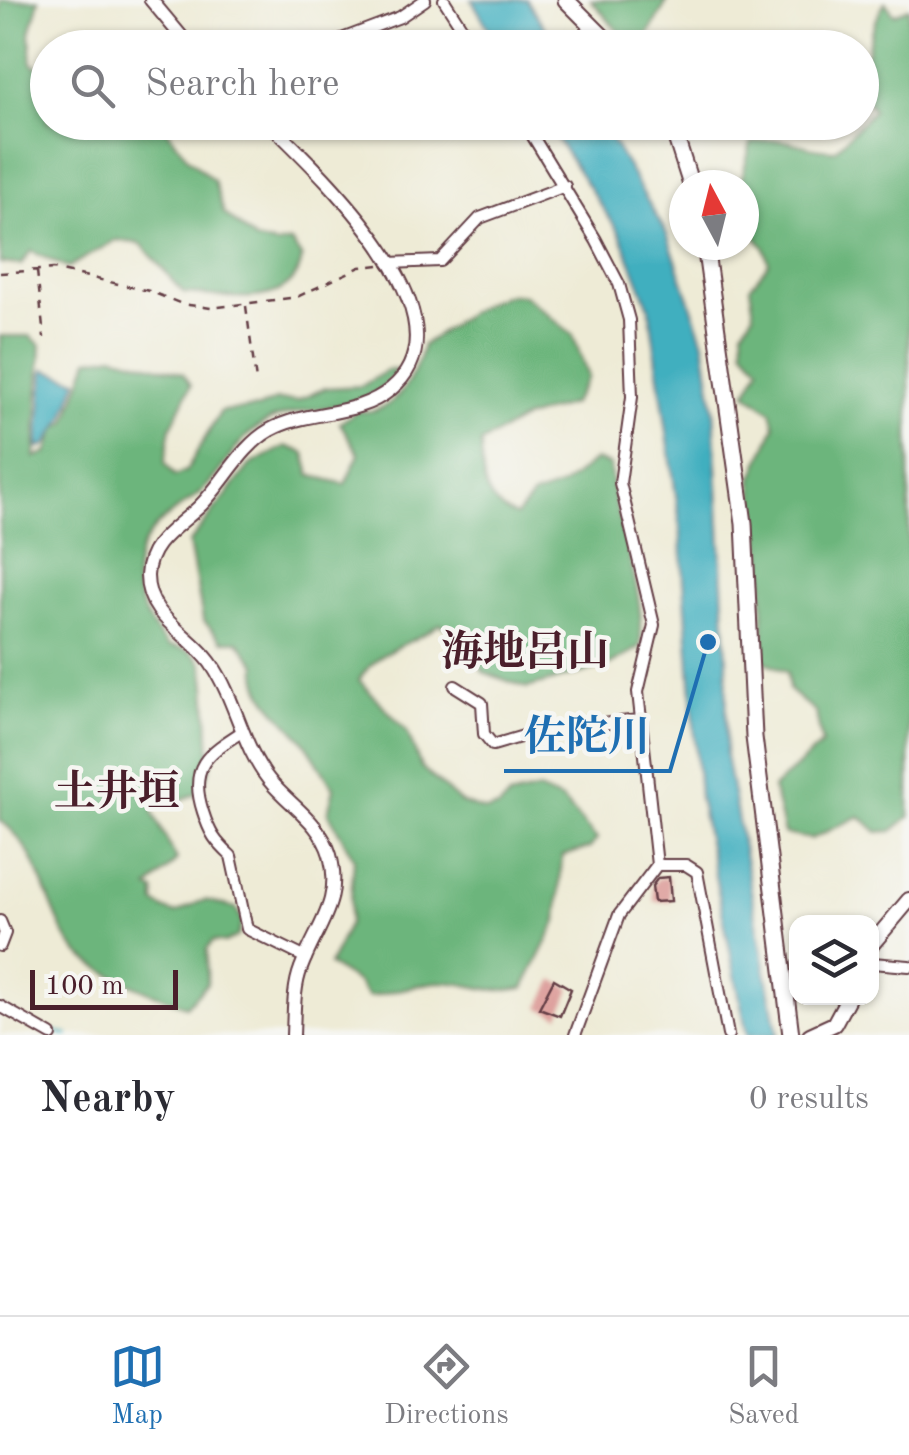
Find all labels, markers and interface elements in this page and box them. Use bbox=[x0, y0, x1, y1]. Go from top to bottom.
search box bbox=[30, 30, 879, 140]
icon: search bbox=[65, 58, 120, 113]
text: Search here bbox=[145, 66, 340, 104]
north arrow bbox=[669, 170, 759, 260]
district label: 海地呂山 bbox=[441, 629, 609, 675]
callout: 佐陀川 bbox=[504, 699, 670, 771]
text: 佐陀川 bbox=[524, 714, 650, 760]
district label: 土井垣 bbox=[54, 769, 180, 815]
map controls bbox=[789, 915, 879, 1005]
button: layers bbox=[789, 915, 879, 1005]
scale bar bbox=[30, 965, 178, 1010]
text: 100 m bbox=[45, 973, 124, 1001]
text: Nearby bbox=[40, 1079, 176, 1121]
text: 0 results bbox=[749, 1084, 869, 1116]
tab: Map bbox=[110, 1339, 165, 1434]
tab: Directions bbox=[384, 1339, 509, 1434]
tab: Saved bbox=[728, 1339, 799, 1434]

